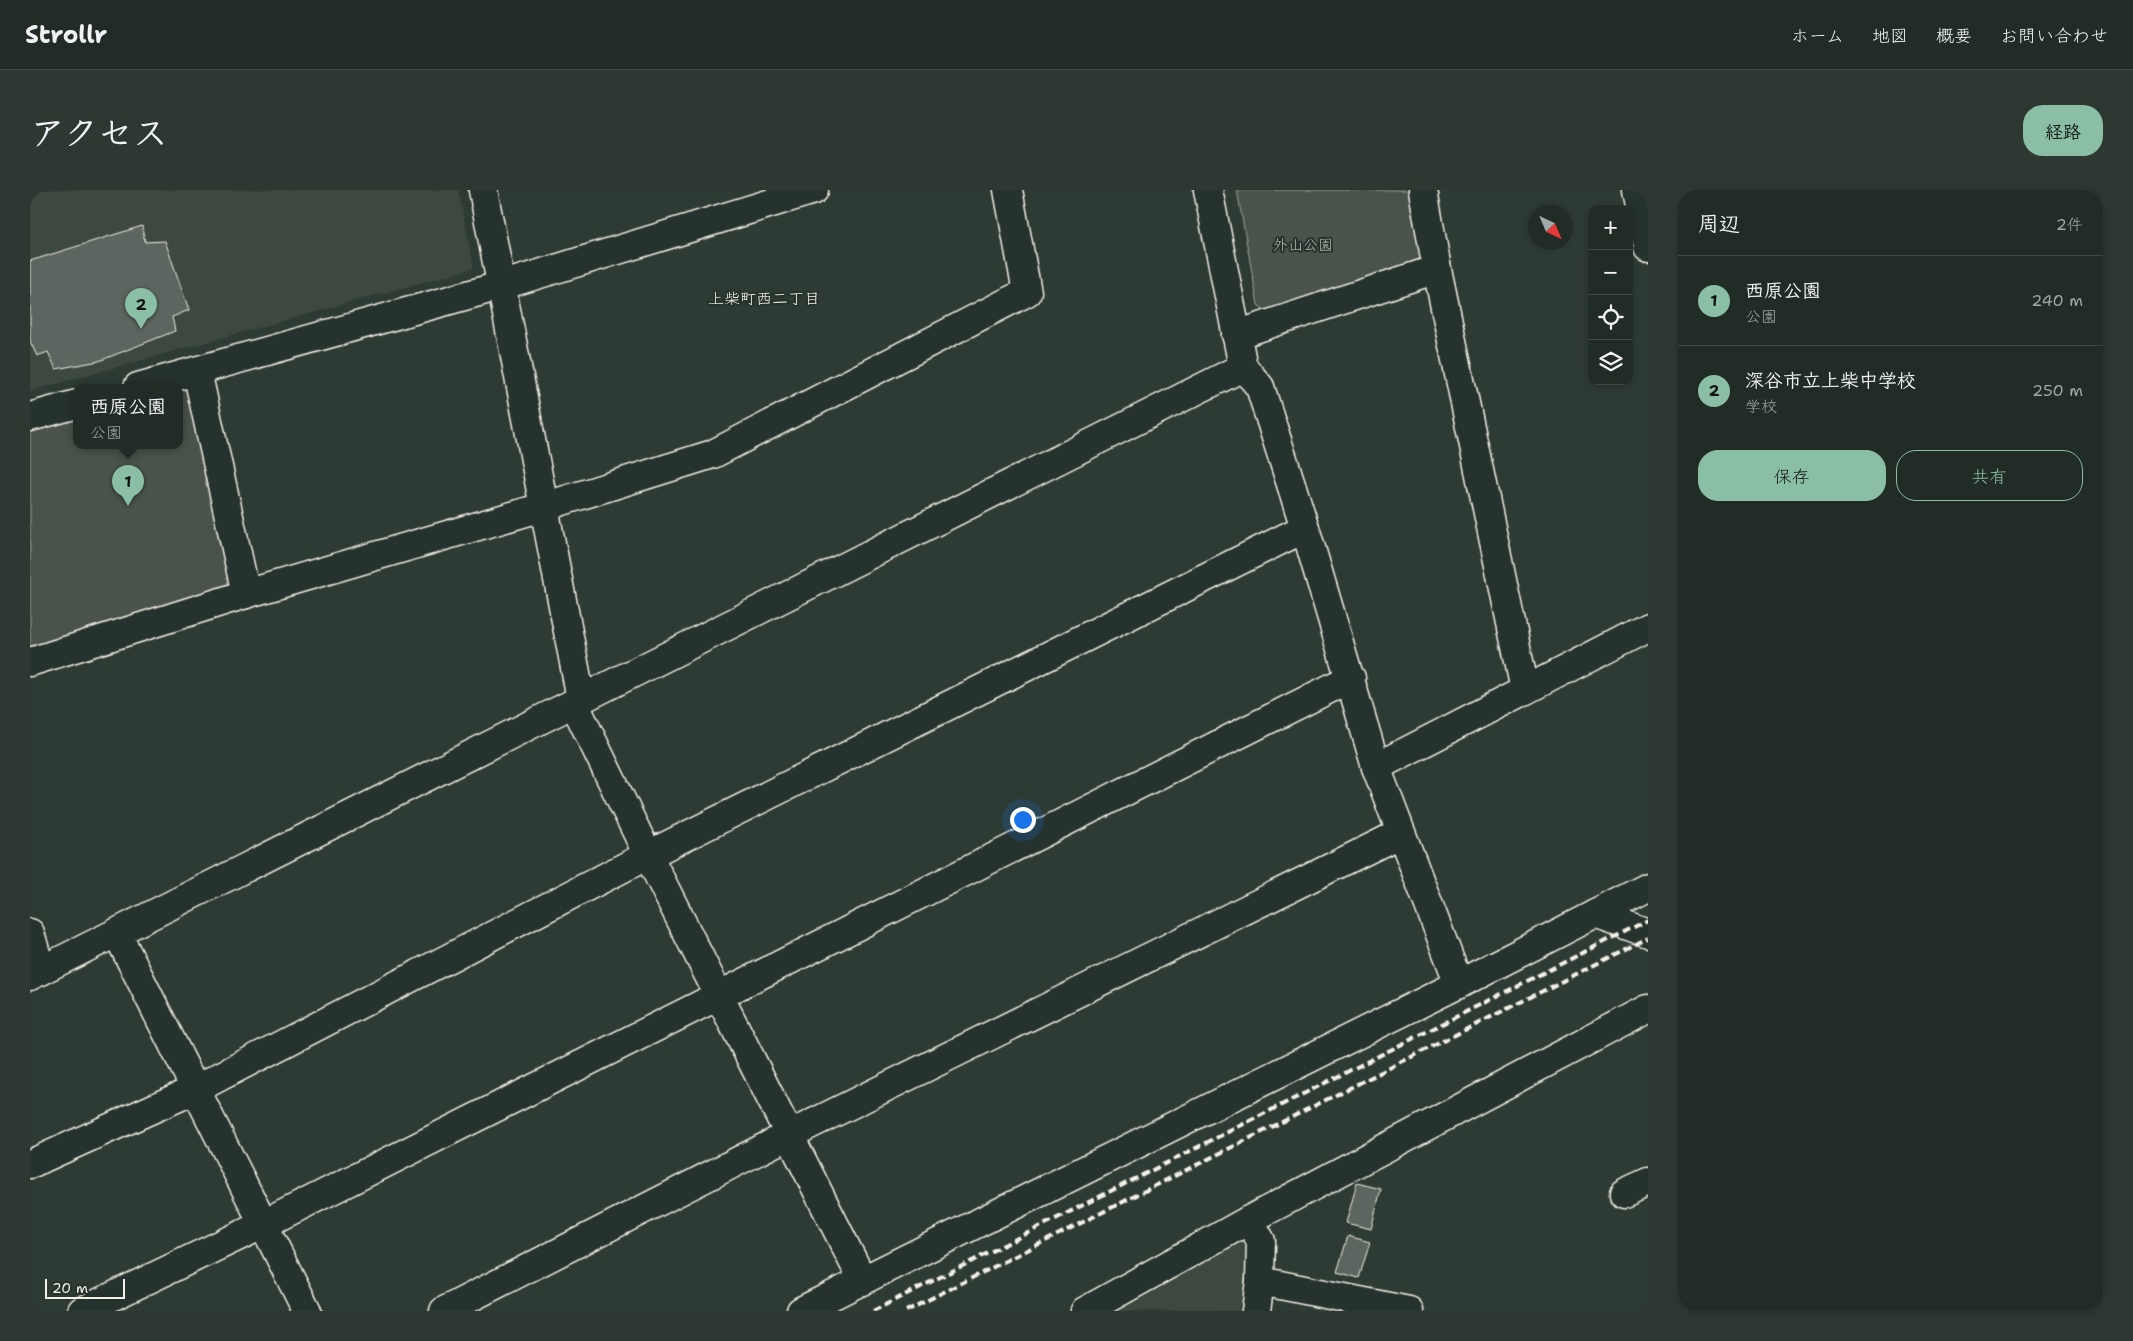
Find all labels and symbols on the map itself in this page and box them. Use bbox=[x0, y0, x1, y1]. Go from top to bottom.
north arrow bbox=[1528, 205, 1573, 250]
park label: 外山公園 bbox=[1273, 235, 1333, 255]
pin: 2 bbox=[125, 288, 157, 329]
district label: 上柴町西二丁目 bbox=[708, 288, 820, 309]
pin: 1 bbox=[112, 465, 144, 506]
your location bbox=[1010, 807, 1036, 833]
scale bar bbox=[45, 1276, 125, 1299]

